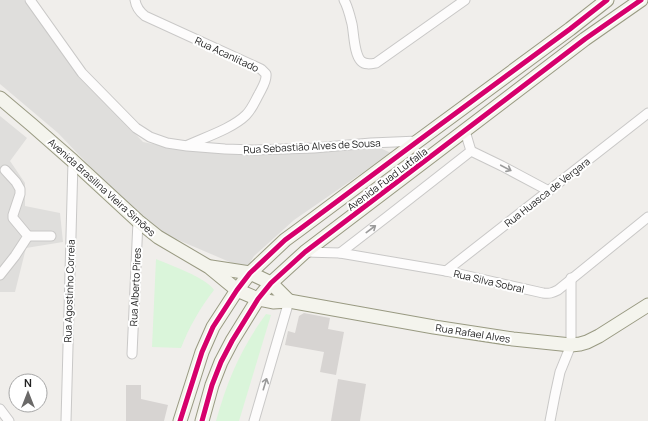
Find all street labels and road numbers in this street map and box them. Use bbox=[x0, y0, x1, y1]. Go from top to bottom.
street label: Rua Acanlitado bbox=[193, 33, 261, 75]
street label: Avenida Brasilina Vieira Simões bbox=[45, 135, 159, 239]
street label: Rua Sebastião Alves de Sousa bbox=[243, 135, 381, 157]
street label: Avenida Fuad Lutfalla bbox=[344, 144, 430, 214]
street label: Rua Huasca de Vergara bbox=[501, 154, 593, 230]
street label: Rua Agostinho Correia bbox=[60, 239, 78, 343]
street label: Rua Alberto Pires bbox=[126, 247, 144, 327]
street label: Rua Silva Sobral bbox=[452, 266, 526, 296]
street label: Rua Rafael Alves bbox=[435, 320, 511, 346]

